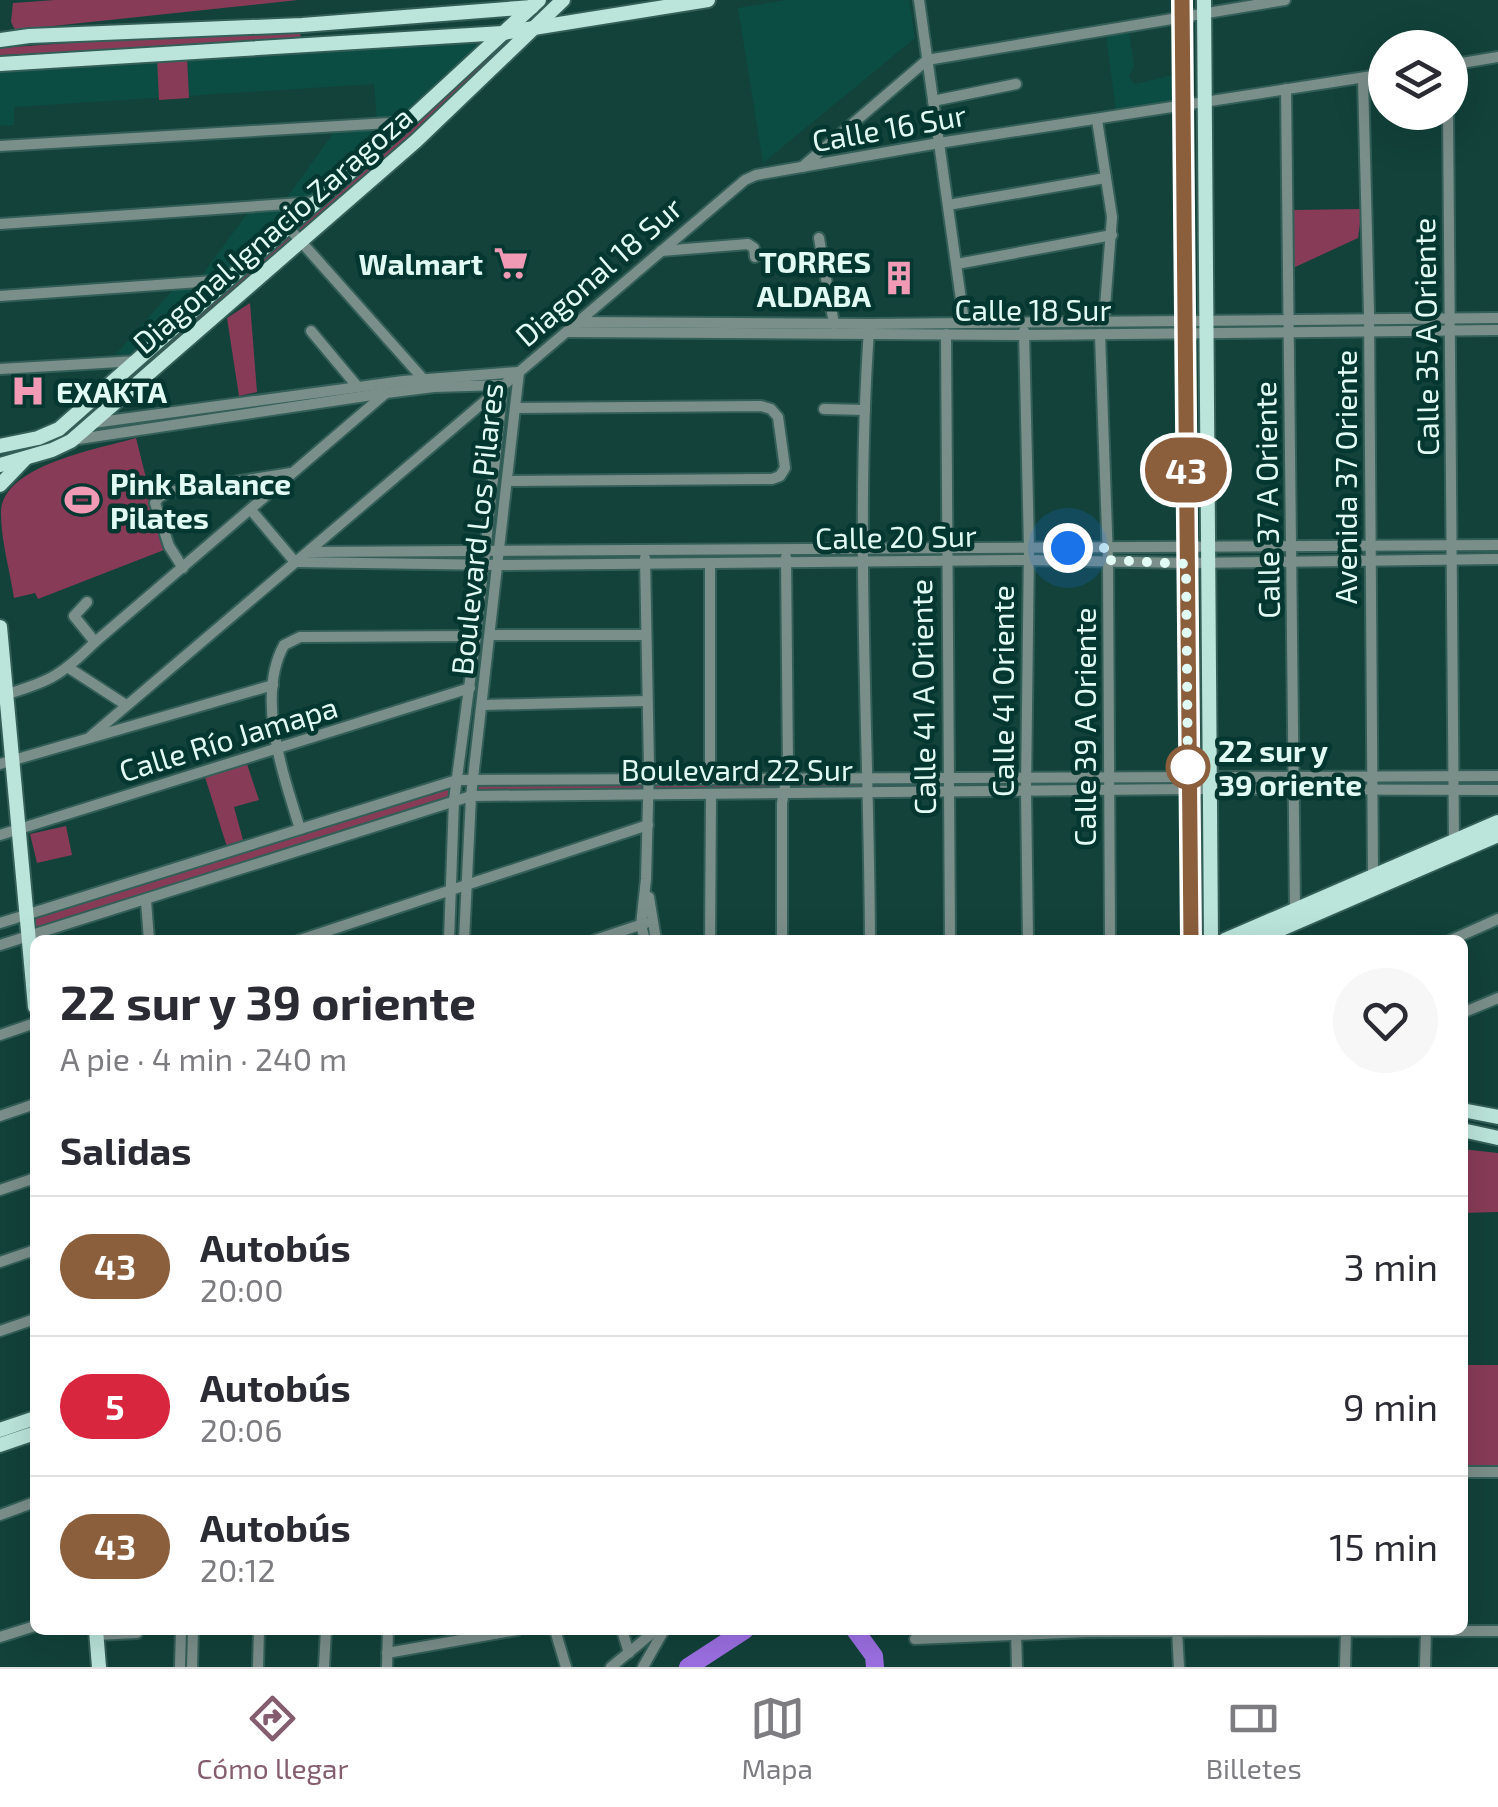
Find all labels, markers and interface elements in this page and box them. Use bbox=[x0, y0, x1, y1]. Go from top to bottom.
map controls bbox=[1368, 30, 1468, 130]
button: layers bbox=[1368, 30, 1468, 130]
street label: Calle 16 Sur bbox=[809, 96, 969, 158]
street label: Diagonal Ignacio Zaragoza bbox=[125, 98, 419, 360]
street label: Diagonal 18 Sur bbox=[507, 189, 689, 353]
street label: Calle 35 A Oriente bbox=[1405, 218, 1445, 456]
place label: TORRES ALDABA bbox=[757, 243, 871, 313]
supermarket icon: Walmart bbox=[492, 244, 530, 282]
place label: Walmart bbox=[359, 245, 483, 281]
building icon: TORRES ALDABA bbox=[880, 259, 918, 297]
street label: Calle 18 Sur bbox=[955, 291, 1112, 327]
street label: Avenida 37 Oriente bbox=[1327, 350, 1363, 604]
hospital icon: EXAKTA bbox=[9, 372, 47, 410]
place label: EXAKTA bbox=[56, 373, 168, 409]
street label: Boulevard Los Pilares bbox=[443, 381, 509, 677]
street label: Calle 37 A Oriente bbox=[1246, 381, 1286, 619]
line badge: 43 bbox=[1141, 438, 1231, 502]
text: 43 bbox=[1165, 449, 1207, 491]
place label: Pink Balance Pilates bbox=[110, 465, 291, 535]
sports icon: Pink Balance Pilates bbox=[63, 481, 101, 519]
street label: Calle 20 Sur bbox=[815, 517, 977, 555]
your location bbox=[1043, 523, 1093, 573]
street label: Calle 41 A Oriente bbox=[902, 579, 942, 815]
street label: Calle 41 Oriente bbox=[984, 585, 1020, 797]
street label: Calle 39 A Oriente bbox=[1066, 607, 1102, 847]
street label: Calle Río Jamapa bbox=[114, 688, 342, 788]
place label: 22 sur y 39 oriente bbox=[1218, 732, 1362, 802]
marker: 22 sur y 39 oriente bbox=[1167, 746, 1209, 788]
street label: Boulevard 22 Sur bbox=[621, 751, 853, 787]
button: heart bbox=[1333, 968, 1438, 1073]
text: 22 sur y 39 oriente bbox=[60, 972, 476, 1030]
text: A pie · 4 min · 240 m bbox=[60, 1039, 347, 1077]
text: Salidas bbox=[60, 1127, 191, 1173]
text: Autobús bbox=[200, 1224, 351, 1270]
text: 3 min bbox=[1344, 1243, 1438, 1289]
text: 43 bbox=[94, 1245, 136, 1287]
text: 20:00 bbox=[200, 1270, 283, 1308]
text: Autobús bbox=[200, 1364, 351, 1410]
text: 9 min bbox=[1343, 1383, 1438, 1429]
text: 5 bbox=[105, 1385, 125, 1427]
text: 20:06 bbox=[200, 1410, 282, 1448]
text: Autobús bbox=[200, 1504, 351, 1550]
text: 15 min bbox=[1329, 1523, 1438, 1569]
text: 43 bbox=[94, 1525, 136, 1567]
text: 20:12 bbox=[200, 1550, 276, 1588]
tab: Cómo llegar bbox=[196, 1691, 349, 1785]
tab: Mapa bbox=[741, 1691, 813, 1785]
tab: Billetes bbox=[1206, 1691, 1302, 1785]

